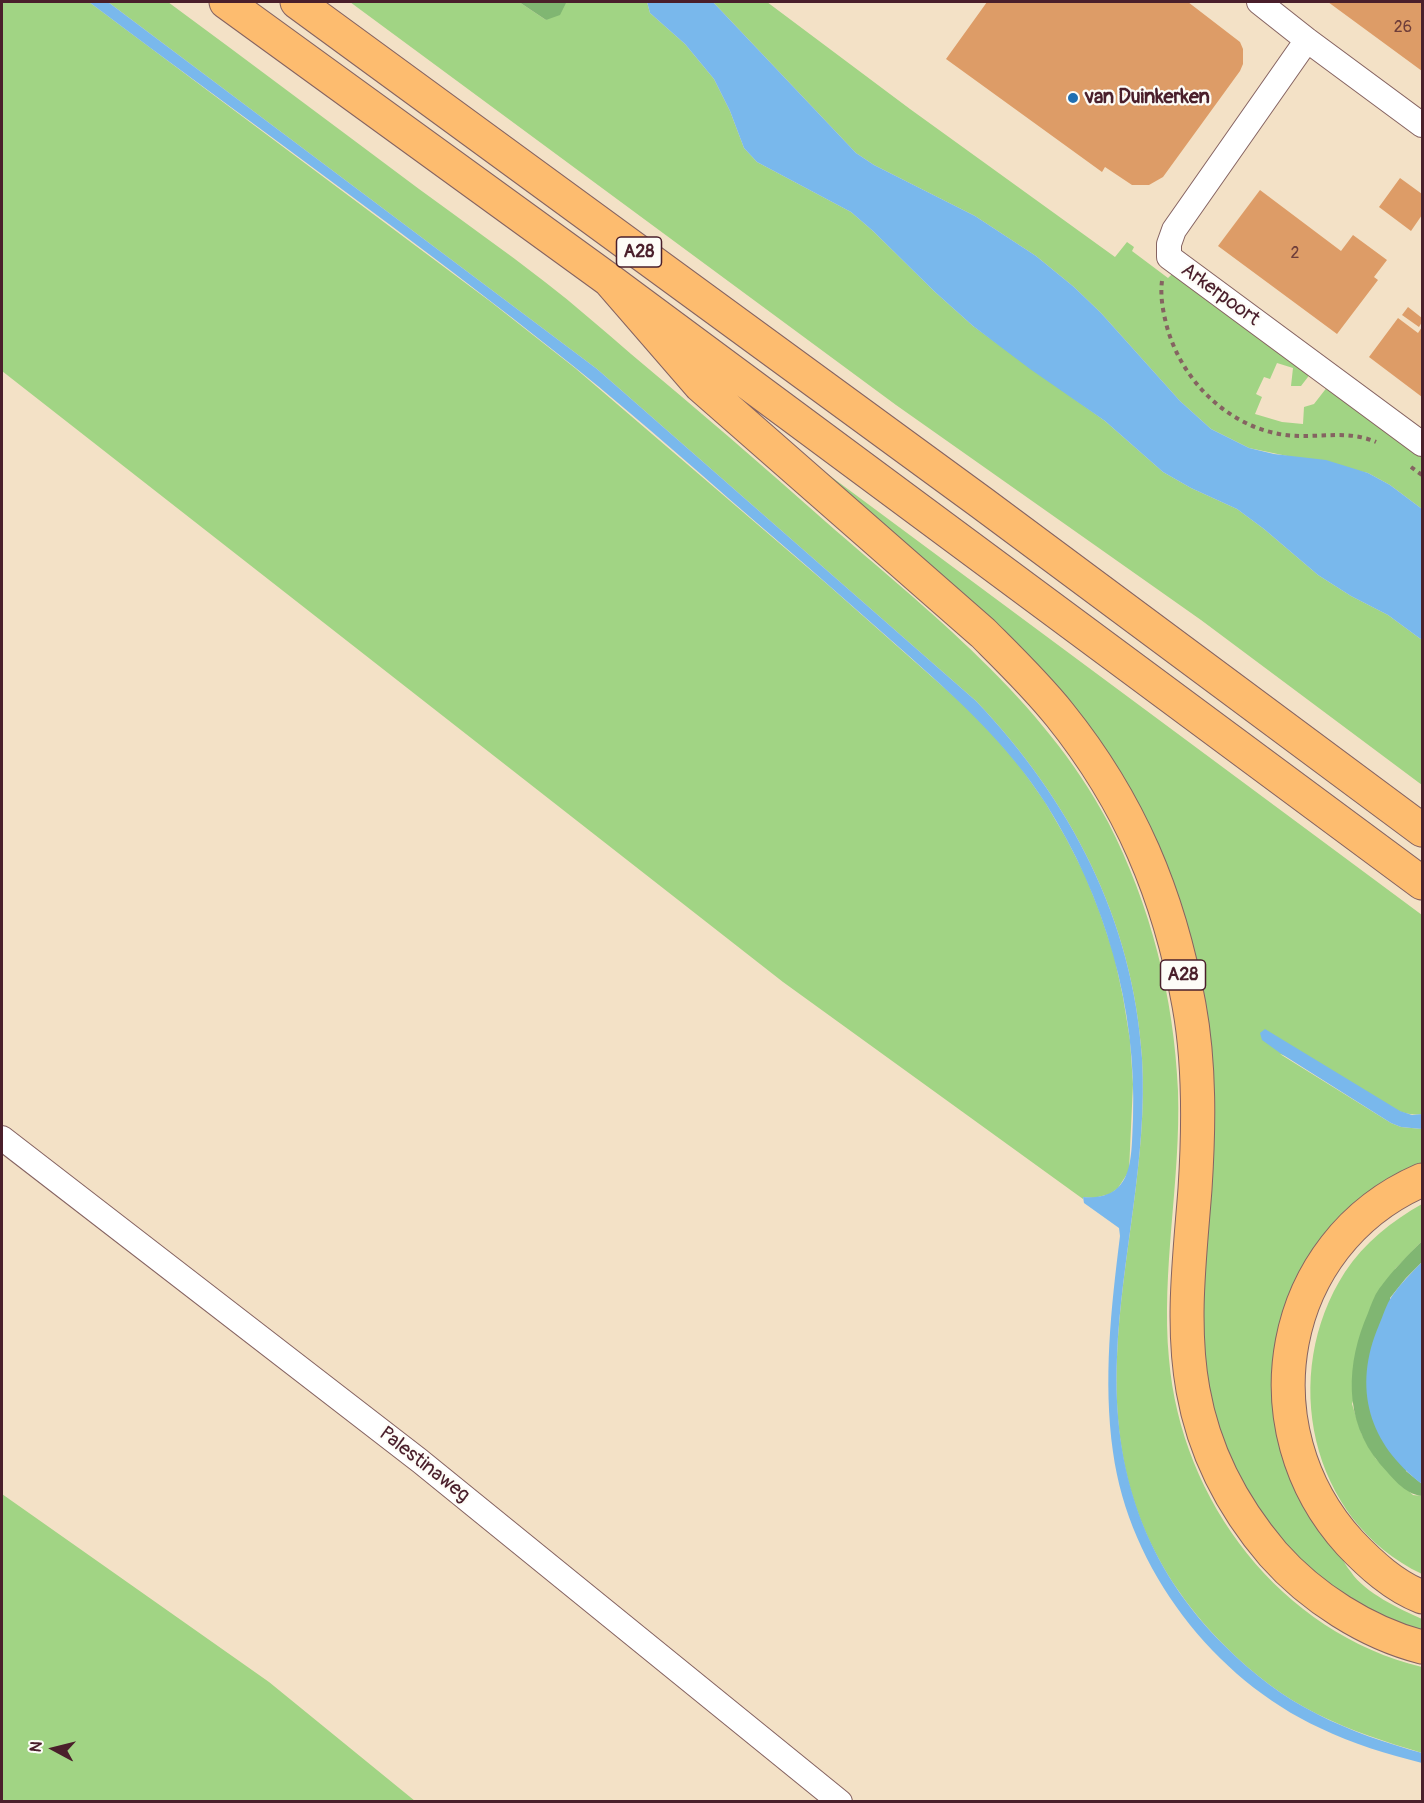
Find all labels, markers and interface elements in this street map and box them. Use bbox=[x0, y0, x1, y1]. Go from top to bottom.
house number: 26 bbox=[1394, 18, 1412, 38]
place label: van Duinkerken bbox=[1085, 86, 1210, 110]
marker: van Duinkerken bbox=[1066, 91, 1080, 105]
road number: A28 bbox=[616, 237, 662, 267]
house number: 2 bbox=[1291, 244, 1299, 264]
street label: Arkerpoort bbox=[1176, 258, 1264, 332]
road number: A28 bbox=[1160, 960, 1206, 990]
street label: Palestinaweg bbox=[374, 1422, 474, 1508]
north arrow bbox=[24, 1719, 84, 1779]
text: N bbox=[26, 1740, 47, 1753]

